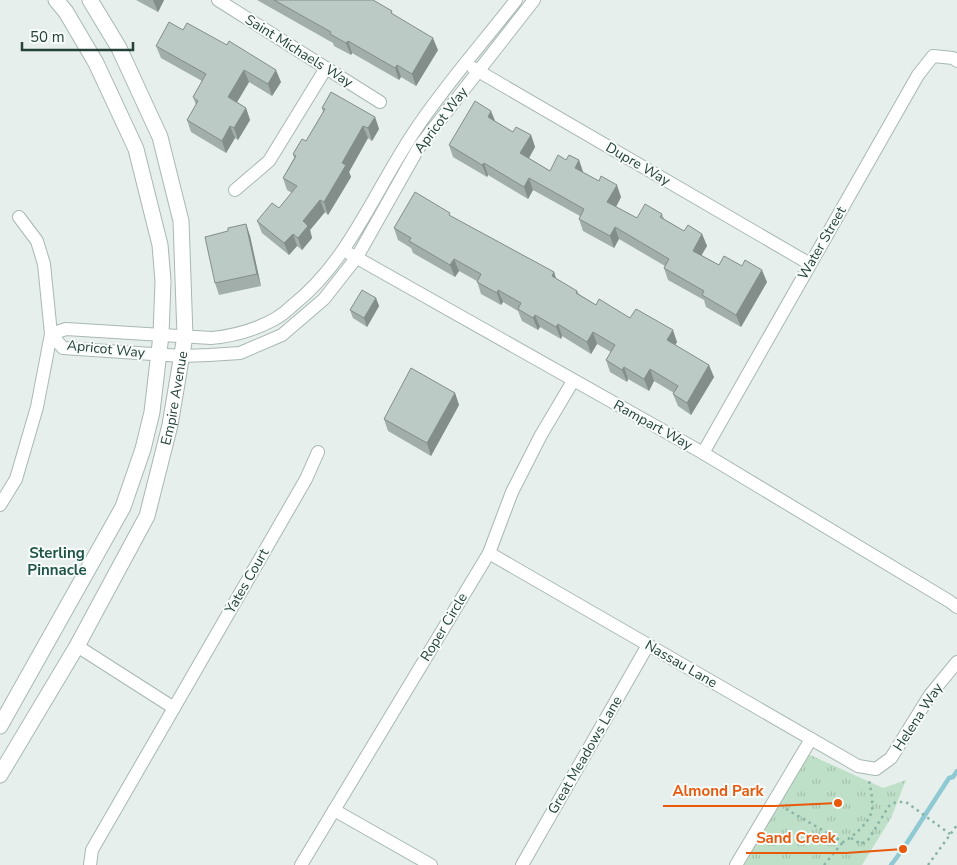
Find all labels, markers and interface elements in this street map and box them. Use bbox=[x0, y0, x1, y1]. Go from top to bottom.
street label: Saint Michaels Way bbox=[241, 10, 357, 92]
scale bar bbox=[22, 20, 134, 52]
text: 50 m bbox=[30, 27, 65, 47]
street label: Apricot Way bbox=[410, 82, 473, 157]
street label: Dupre Way bbox=[602, 138, 674, 191]
street label: Water Street bbox=[793, 203, 851, 283]
street label: Apricot Way bbox=[66, 335, 147, 363]
street label: Empire Avenue bbox=[156, 350, 192, 447]
street label: Rampart Way bbox=[610, 396, 697, 455]
district label: Sterling Pinnacle bbox=[27, 543, 87, 580]
street label: Yates Court bbox=[220, 545, 273, 618]
street label: Roper Circle bbox=[416, 589, 472, 665]
street label: Nassau Lane bbox=[641, 636, 721, 692]
street label: Helena Way bbox=[889, 679, 948, 755]
street label: Great Meadows Lane bbox=[543, 692, 627, 818]
callout: Almond Park bbox=[663, 776, 774, 806]
text: Almond Park bbox=[672, 781, 765, 801]
callout: Sand Creek bbox=[746, 823, 846, 853]
text: Sand Creek bbox=[756, 828, 837, 848]

